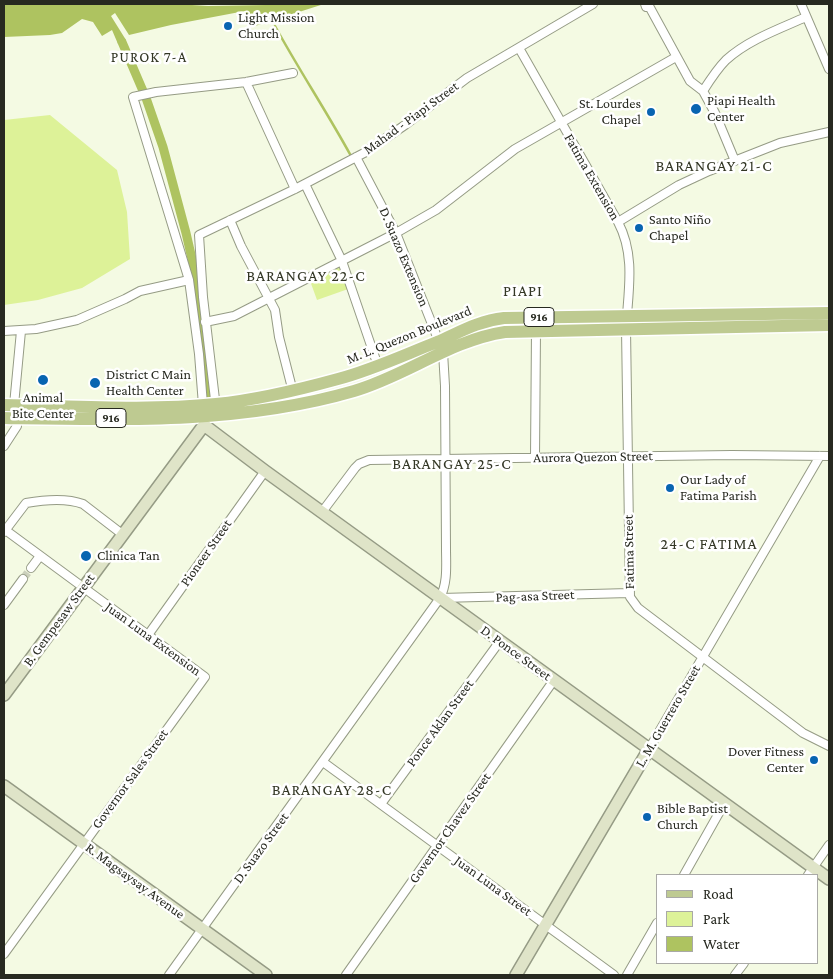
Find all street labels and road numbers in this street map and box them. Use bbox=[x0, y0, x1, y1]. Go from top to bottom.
street label: Mahad - Piapi Street bbox=[360, 78, 462, 158]
street label: Fatima Extension bbox=[560, 131, 624, 223]
street label: D. Suazo Extension bbox=[375, 205, 433, 309]
street label: M. L. Quezon Boulevard bbox=[344, 302, 474, 368]
road number: 916 bbox=[524, 308, 554, 326]
road number: 916 bbox=[96, 408, 126, 428]
street label: Aurora Quezon Street bbox=[533, 448, 653, 466]
street label: Fatima Street bbox=[620, 515, 638, 589]
street label: Pioneer Street bbox=[177, 516, 235, 590]
street label: B. Gempesaw Street bbox=[20, 570, 98, 670]
street label: Pag-asa Street bbox=[495, 586, 575, 606]
street label: Juan Luna Extension bbox=[102, 598, 204, 680]
street label: D. Ponce Street bbox=[477, 622, 555, 684]
street label: L. M. Guerrero Street bbox=[632, 662, 704, 770]
street label: Ponce Aklan Street bbox=[403, 676, 477, 770]
street label: Governor Sales Street bbox=[88, 726, 172, 832]
street label: Governor Chavez Street bbox=[405, 769, 495, 887]
street label: D. Suazo Street bbox=[230, 809, 292, 887]
street label: R. Magsaysay Avenue bbox=[82, 839, 188, 923]
street label: Juan Luna Street bbox=[451, 852, 535, 920]

